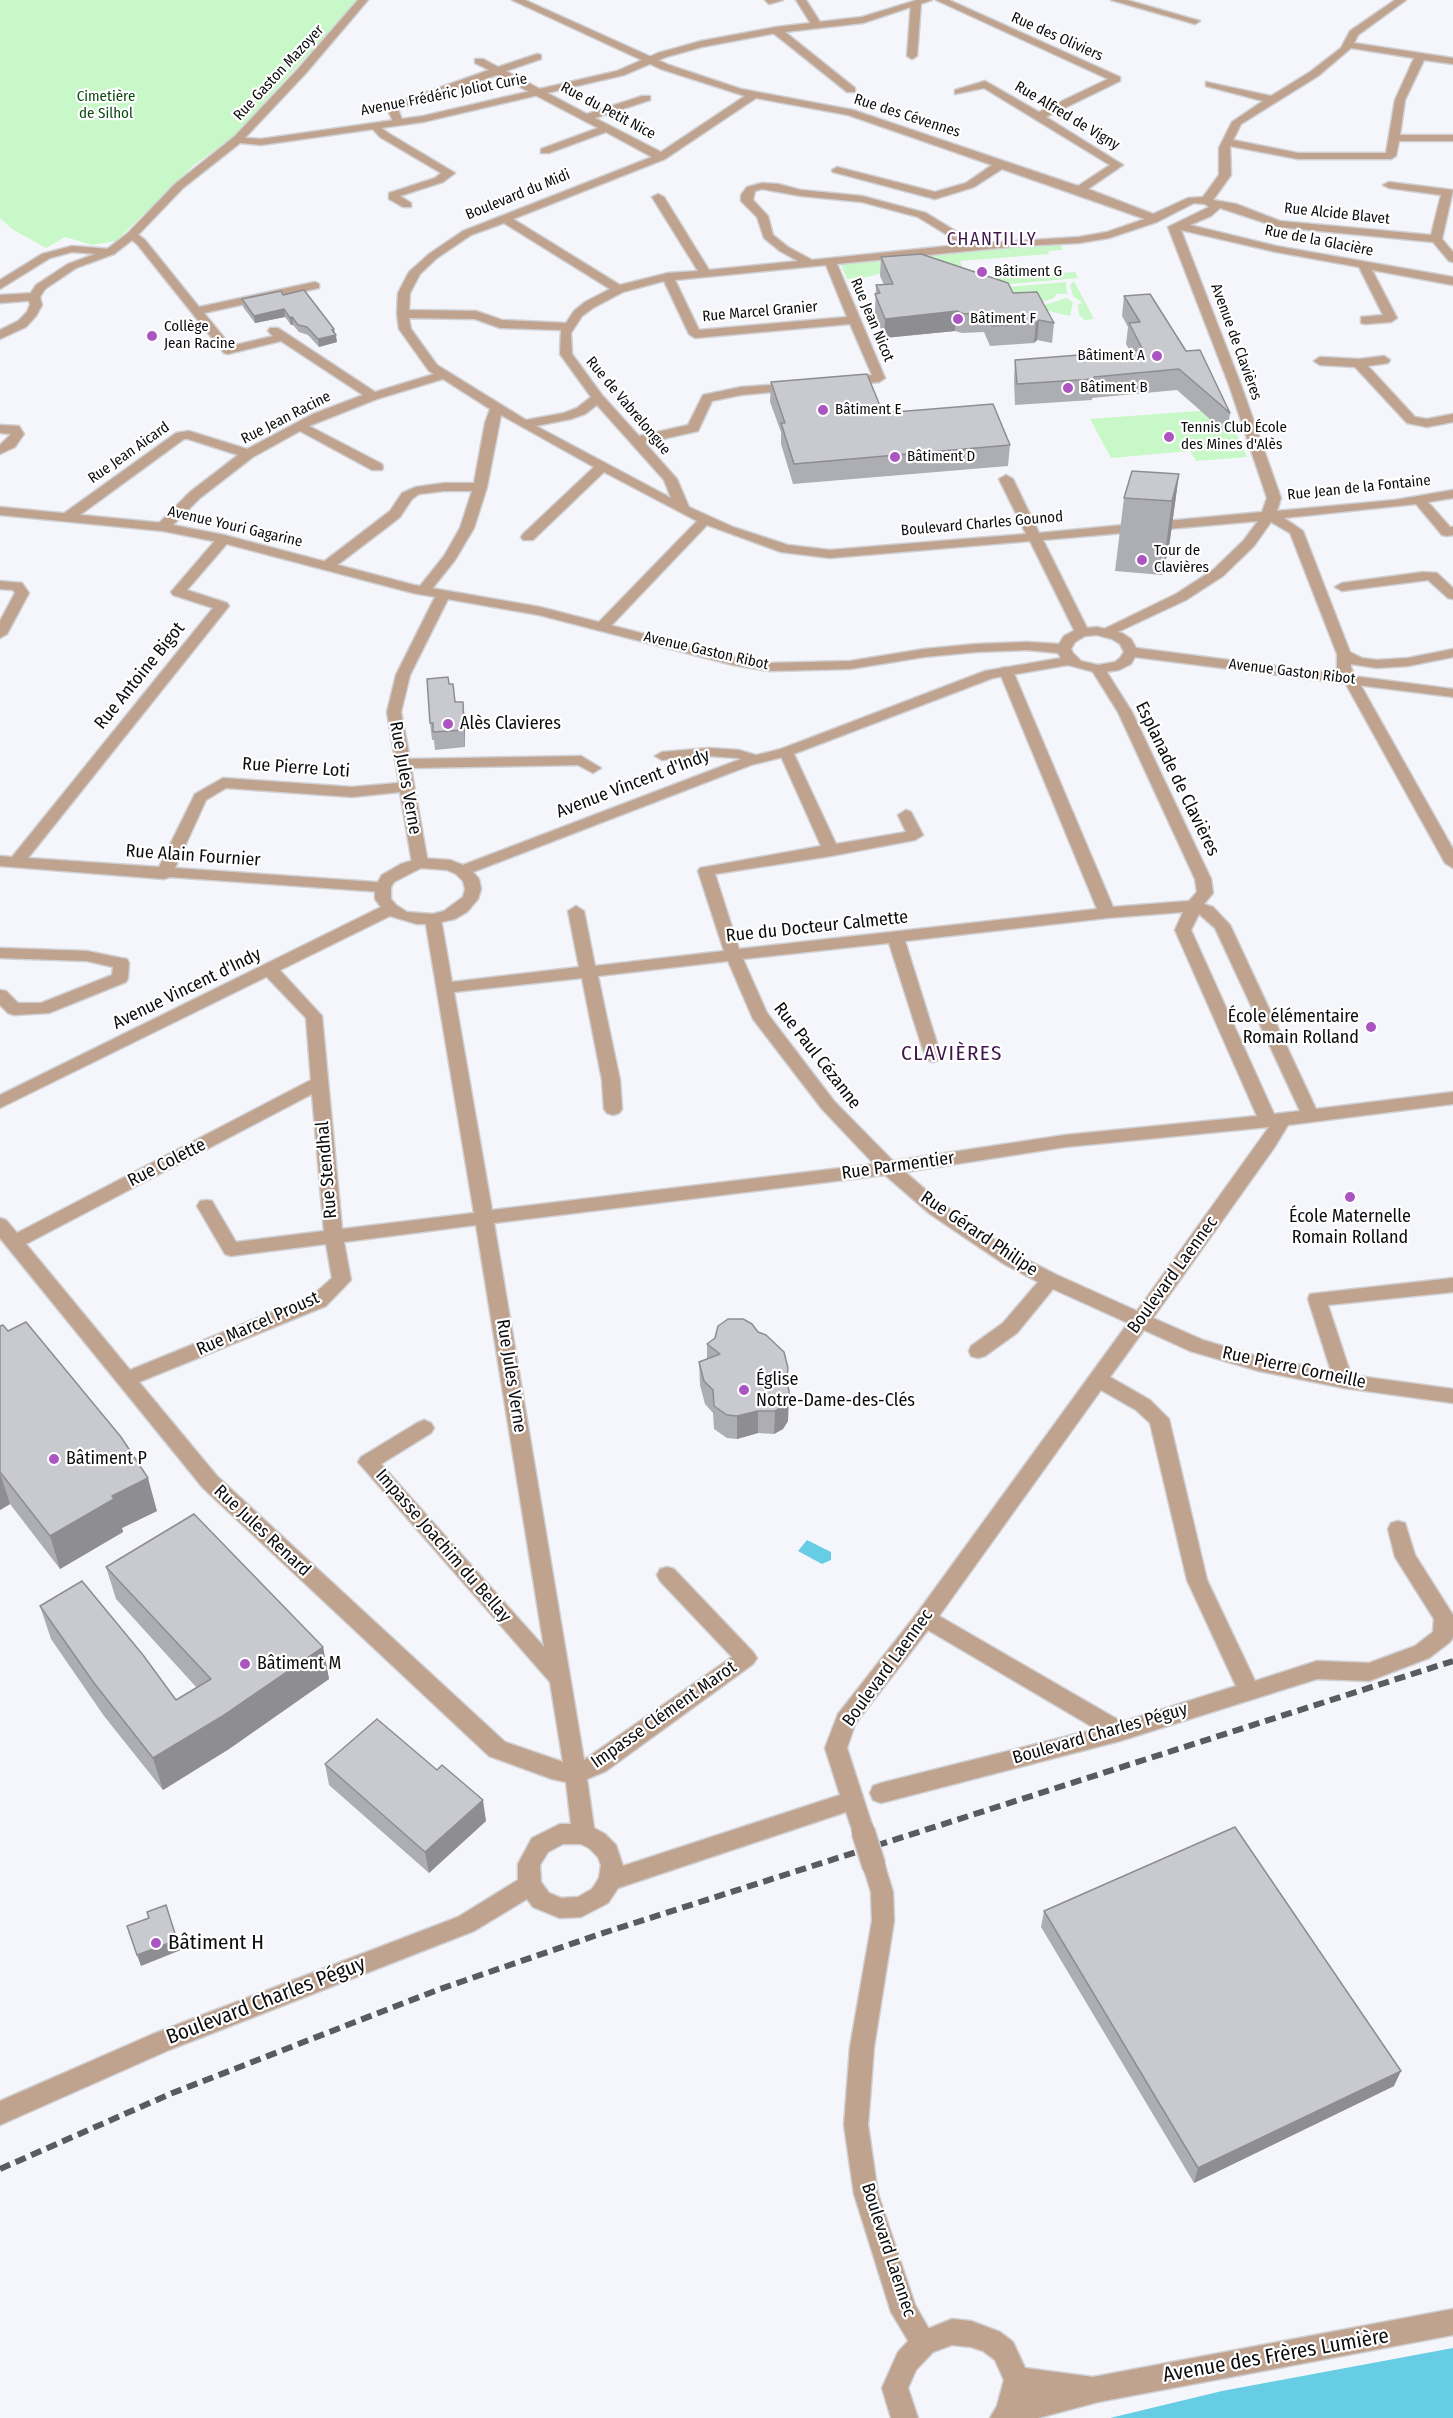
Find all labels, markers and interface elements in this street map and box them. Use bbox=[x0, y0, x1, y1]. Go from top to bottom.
street label: Rue des Oliviers bbox=[1008, 9, 1106, 65]
street label: Rue Gaston Mazoyer bbox=[230, 21, 328, 125]
street label: Avenue Frédéric Joliot Curie bbox=[359, 70, 529, 120]
street label: Rue du Petit Nice bbox=[558, 78, 658, 144]
street label: Rue Alfred de Vigny bbox=[1011, 78, 1123, 154]
park label: Cimetière de Silhol bbox=[77, 88, 135, 123]
street label: Rue des Cévennes bbox=[852, 90, 962, 142]
street label: Boulevard du Midi bbox=[463, 166, 573, 224]
street label: Rue Alcide Blavet bbox=[1283, 200, 1391, 228]
street label: Rue de la Glacière bbox=[1263, 222, 1375, 260]
district label: CHANTILLY bbox=[947, 229, 1037, 251]
place label: Bâtiment G bbox=[994, 263, 1062, 281]
marker: Bâtiment G bbox=[975, 265, 989, 279]
street label: Rue Jean Nicot bbox=[846, 276, 898, 364]
street label: Avenue de Clavières bbox=[1207, 281, 1265, 403]
street label: Rue Marcel Granier bbox=[702, 298, 818, 326]
place label: Bâtiment F bbox=[970, 310, 1036, 328]
marker: Bâtiment F bbox=[951, 312, 965, 326]
place label: Collège Jean Racine bbox=[164, 318, 235, 353]
marker: Collège Jean Racine bbox=[145, 329, 159, 343]
place label: Bâtiment A bbox=[1078, 347, 1145, 365]
marker: Bâtiment A bbox=[1150, 349, 1164, 363]
street label: Rue de Vabrelongue bbox=[582, 353, 674, 459]
place label: Bâtiment B bbox=[1080, 379, 1148, 397]
marker: Bâtiment B bbox=[1061, 381, 1075, 395]
street label: Rue Jean Racine bbox=[238, 388, 334, 448]
place label: Bâtiment E bbox=[835, 401, 902, 419]
marker: Bâtiment E bbox=[816, 403, 830, 417]
street label: Rue Jean Aicard bbox=[85, 418, 173, 488]
place label: Tennis Club École des Mines d'Alès bbox=[1181, 419, 1287, 454]
marker: Tennis Club École des Mines d'Alès bbox=[1162, 430, 1176, 444]
place label: Bâtiment D bbox=[907, 448, 975, 466]
marker: Bâtiment D bbox=[888, 450, 902, 464]
street label: Rue Jean de la Fontaine bbox=[1286, 472, 1432, 504]
street label: Avenue Youri Gagarine bbox=[166, 503, 304, 551]
street label: Boulevard Charles Gounod bbox=[900, 508, 1064, 540]
place label: Tour de Clavières bbox=[1154, 542, 1209, 577]
marker: Tour de Clavières bbox=[1135, 553, 1149, 567]
street label: Rue Antoine Bigot bbox=[90, 618, 190, 734]
street label: Avenue Gaston Ribot bbox=[642, 628, 770, 674]
street label: Avenue Gaston Ribot bbox=[1228, 655, 1356, 689]
street label: Esplanade de Clavières bbox=[1130, 698, 1224, 860]
place label: Alès Clavieres bbox=[460, 713, 561, 735]
marker: Alès Clavieres bbox=[441, 717, 455, 731]
street label: Rue Jules Verne bbox=[384, 720, 426, 836]
street label: Avenue Vincent d'Indy bbox=[553, 745, 713, 823]
street label: Rue Pierre Loti bbox=[241, 753, 351, 783]
street label: Rue Alain Fournier bbox=[125, 841, 261, 871]
street label: Rue du Docteur Calmette bbox=[725, 907, 909, 947]
street label: Avenue Vincent d'Indy bbox=[109, 944, 265, 1034]
street label: Rue Paul Cézanne bbox=[769, 998, 865, 1114]
place label: École élémentaire Romain Rolland bbox=[1228, 1006, 1359, 1048]
marker: École élémentaire Romain Rolland bbox=[1364, 1020, 1378, 1034]
district label: CLAVIÈRES bbox=[901, 1041, 1003, 1067]
street label: Rue Stendhal bbox=[312, 1120, 342, 1220]
street label: Rue Colette bbox=[124, 1134, 210, 1192]
street label: Rue Parmentier bbox=[840, 1147, 956, 1185]
street label: Rue Gérard Philipe bbox=[916, 1187, 1042, 1281]
marker: École Maternelle Romain Rolland bbox=[1343, 1190, 1357, 1204]
place label: École Maternelle Romain Rolland bbox=[1289, 1206, 1411, 1248]
street label: Boulevard Laennec bbox=[1123, 1212, 1223, 1338]
street label: Rue Marcel Proust bbox=[193, 1287, 323, 1361]
street label: Rue Jules Verne bbox=[491, 1318, 531, 1434]
street label: Rue Pierre Corneille bbox=[1220, 1342, 1368, 1394]
place label: Église Notre-Dame-des-Clés bbox=[756, 1369, 915, 1412]
marker: Église Notre-Dame-des-Clés bbox=[737, 1383, 751, 1397]
place label: Bâtiment P bbox=[66, 1448, 147, 1470]
marker: Bâtiment P bbox=[47, 1452, 61, 1466]
street label: Impasse Joachim du Bellay bbox=[371, 1465, 515, 1627]
street label: Rue Jules Renard bbox=[209, 1481, 315, 1581]
street label: Boulevard Laennec bbox=[838, 1605, 938, 1731]
place label: Bâtiment M bbox=[257, 1653, 341, 1675]
marker: Bâtiment M bbox=[238, 1657, 252, 1671]
street label: Impasse Clément Marot bbox=[587, 1657, 741, 1773]
street label: Boulevard Charles Péguy bbox=[1010, 1699, 1190, 1769]
place label: Bâtiment H bbox=[168, 1930, 264, 1956]
marker: Bâtiment H bbox=[149, 1936, 163, 1950]
street label: Boulevard Charles Péguy bbox=[163, 1951, 369, 2051]
street label: Boulevard Laennec bbox=[856, 2180, 920, 2320]
street label: Avenue des Frères Lumière bbox=[1161, 2324, 1391, 2388]

